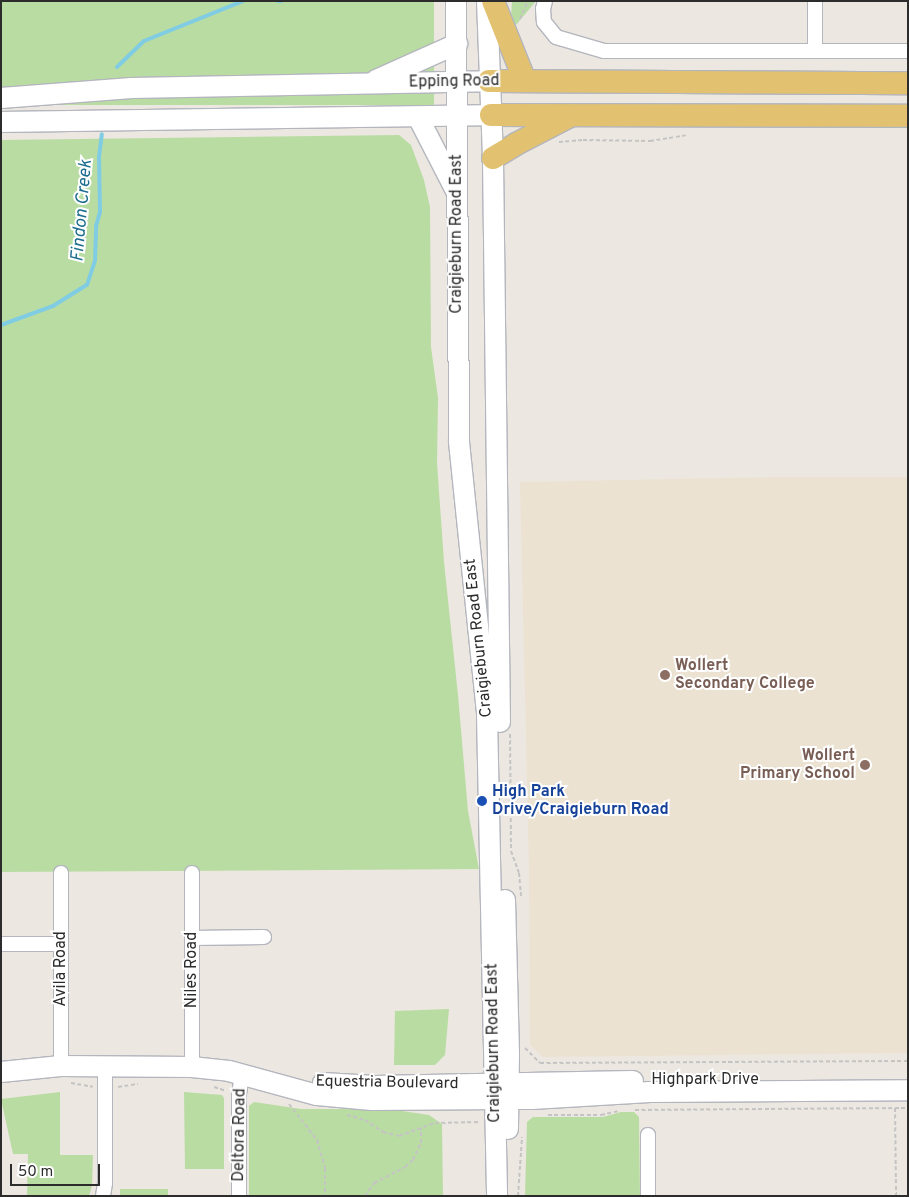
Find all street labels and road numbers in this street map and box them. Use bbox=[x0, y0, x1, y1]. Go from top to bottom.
street label: Epping Road bbox=[409, 72, 499, 92]
street label: Craigieburn Road East bbox=[447, 154, 467, 314]
street label: Craigieburn Road East bbox=[461, 558, 497, 718]
street label: Avila Road bbox=[51, 931, 71, 1007]
street label: Niles Road bbox=[182, 932, 202, 1008]
street label: Craigieburn Road East bbox=[483, 963, 505, 1123]
street label: Highpark Drive bbox=[651, 1070, 759, 1090]
street label: Equestria Boulevard bbox=[315, 1072, 459, 1094]
street label: Deltora Road bbox=[230, 1088, 250, 1182]

